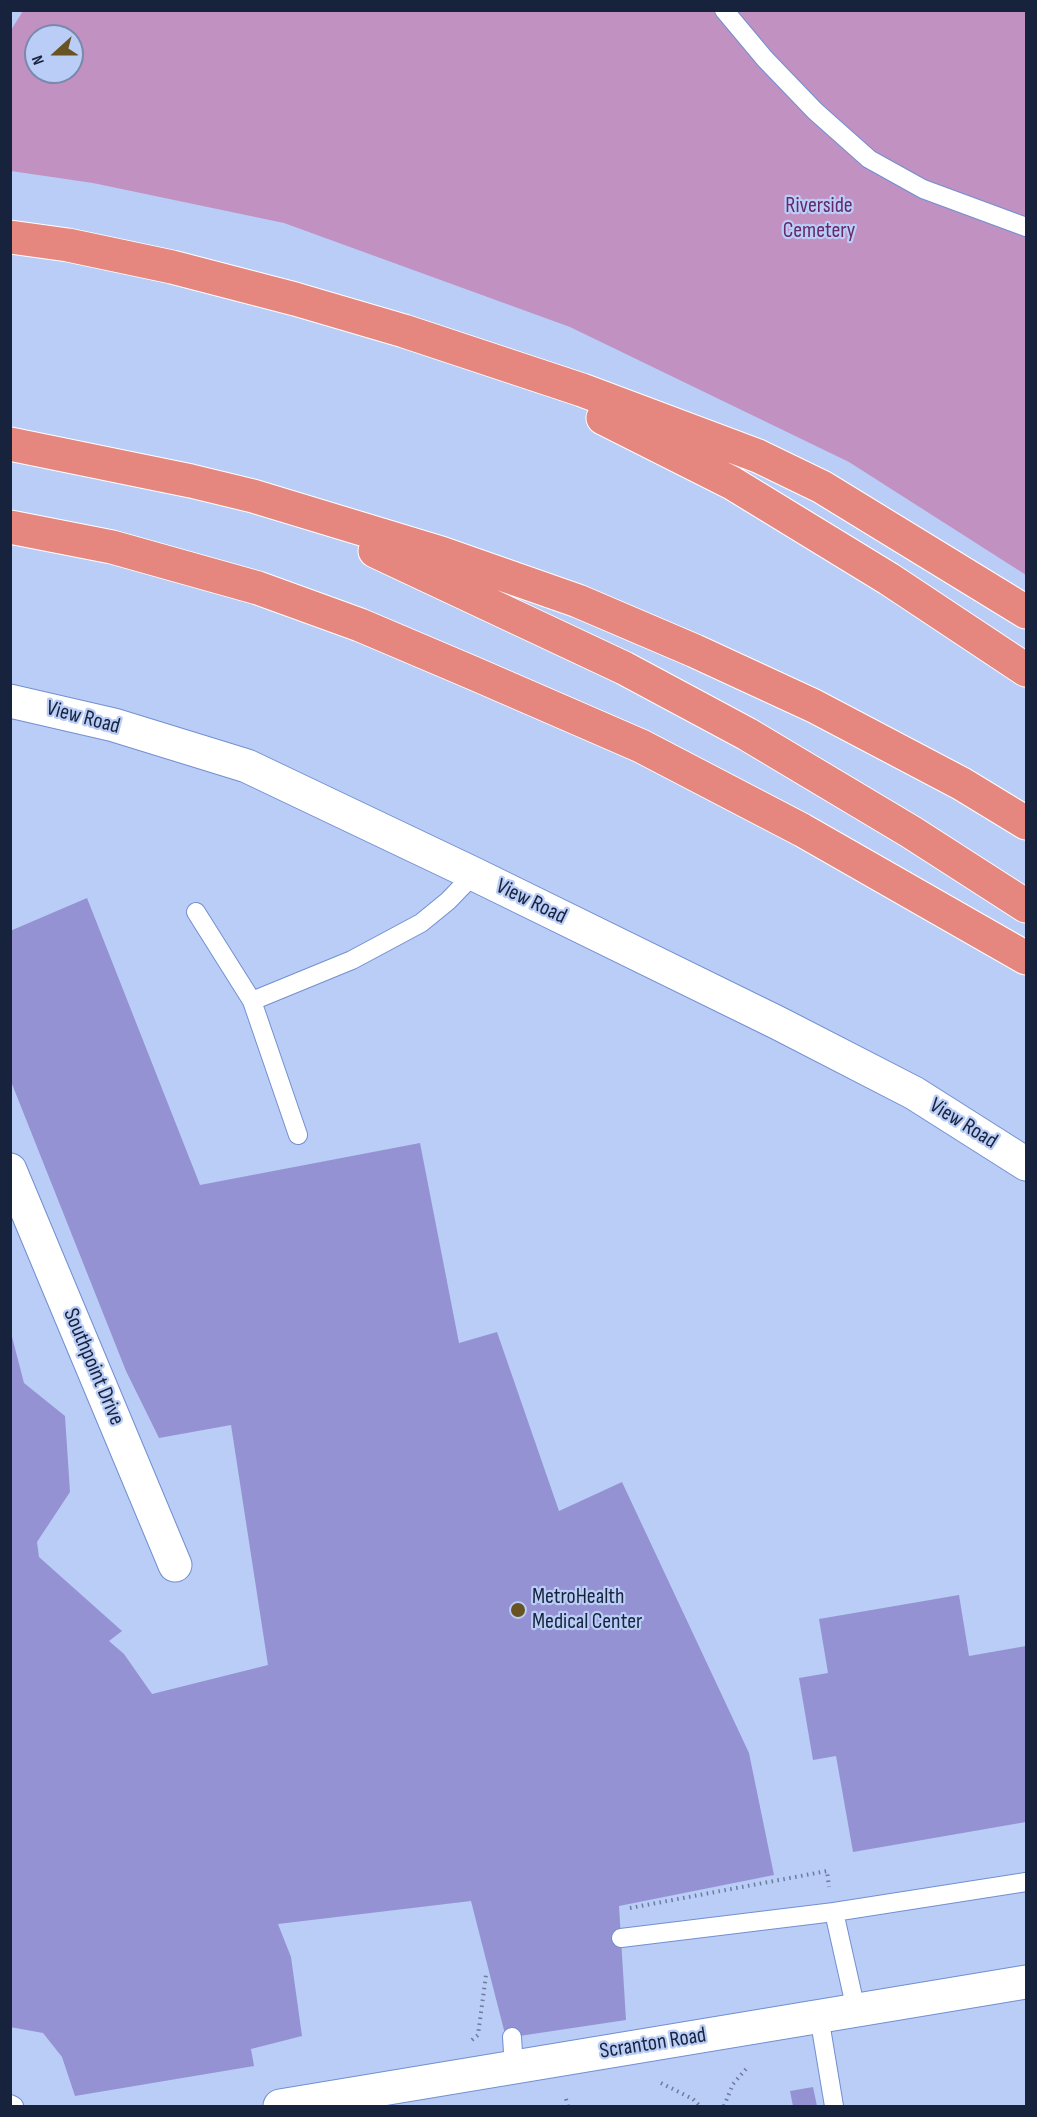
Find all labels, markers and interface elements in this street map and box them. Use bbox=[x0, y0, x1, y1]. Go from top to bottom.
north arrow bbox=[24, 24, 84, 84]
text: N bbox=[28, 53, 49, 67]
park label: Riverside Cemetery bbox=[783, 193, 855, 244]
street label: View Road bbox=[43, 696, 123, 740]
street label: View Road bbox=[491, 874, 571, 930]
street label: View Road bbox=[924, 1093, 1002, 1155]
street label: Southpoint Drive bbox=[57, 1305, 129, 1429]
place label: MetroHealth Medical Center bbox=[532, 1584, 642, 1636]
marker: MetroHealth Medical Center bbox=[509, 1601, 527, 1619]
street label: Scranton Road bbox=[598, 2023, 708, 2065]

